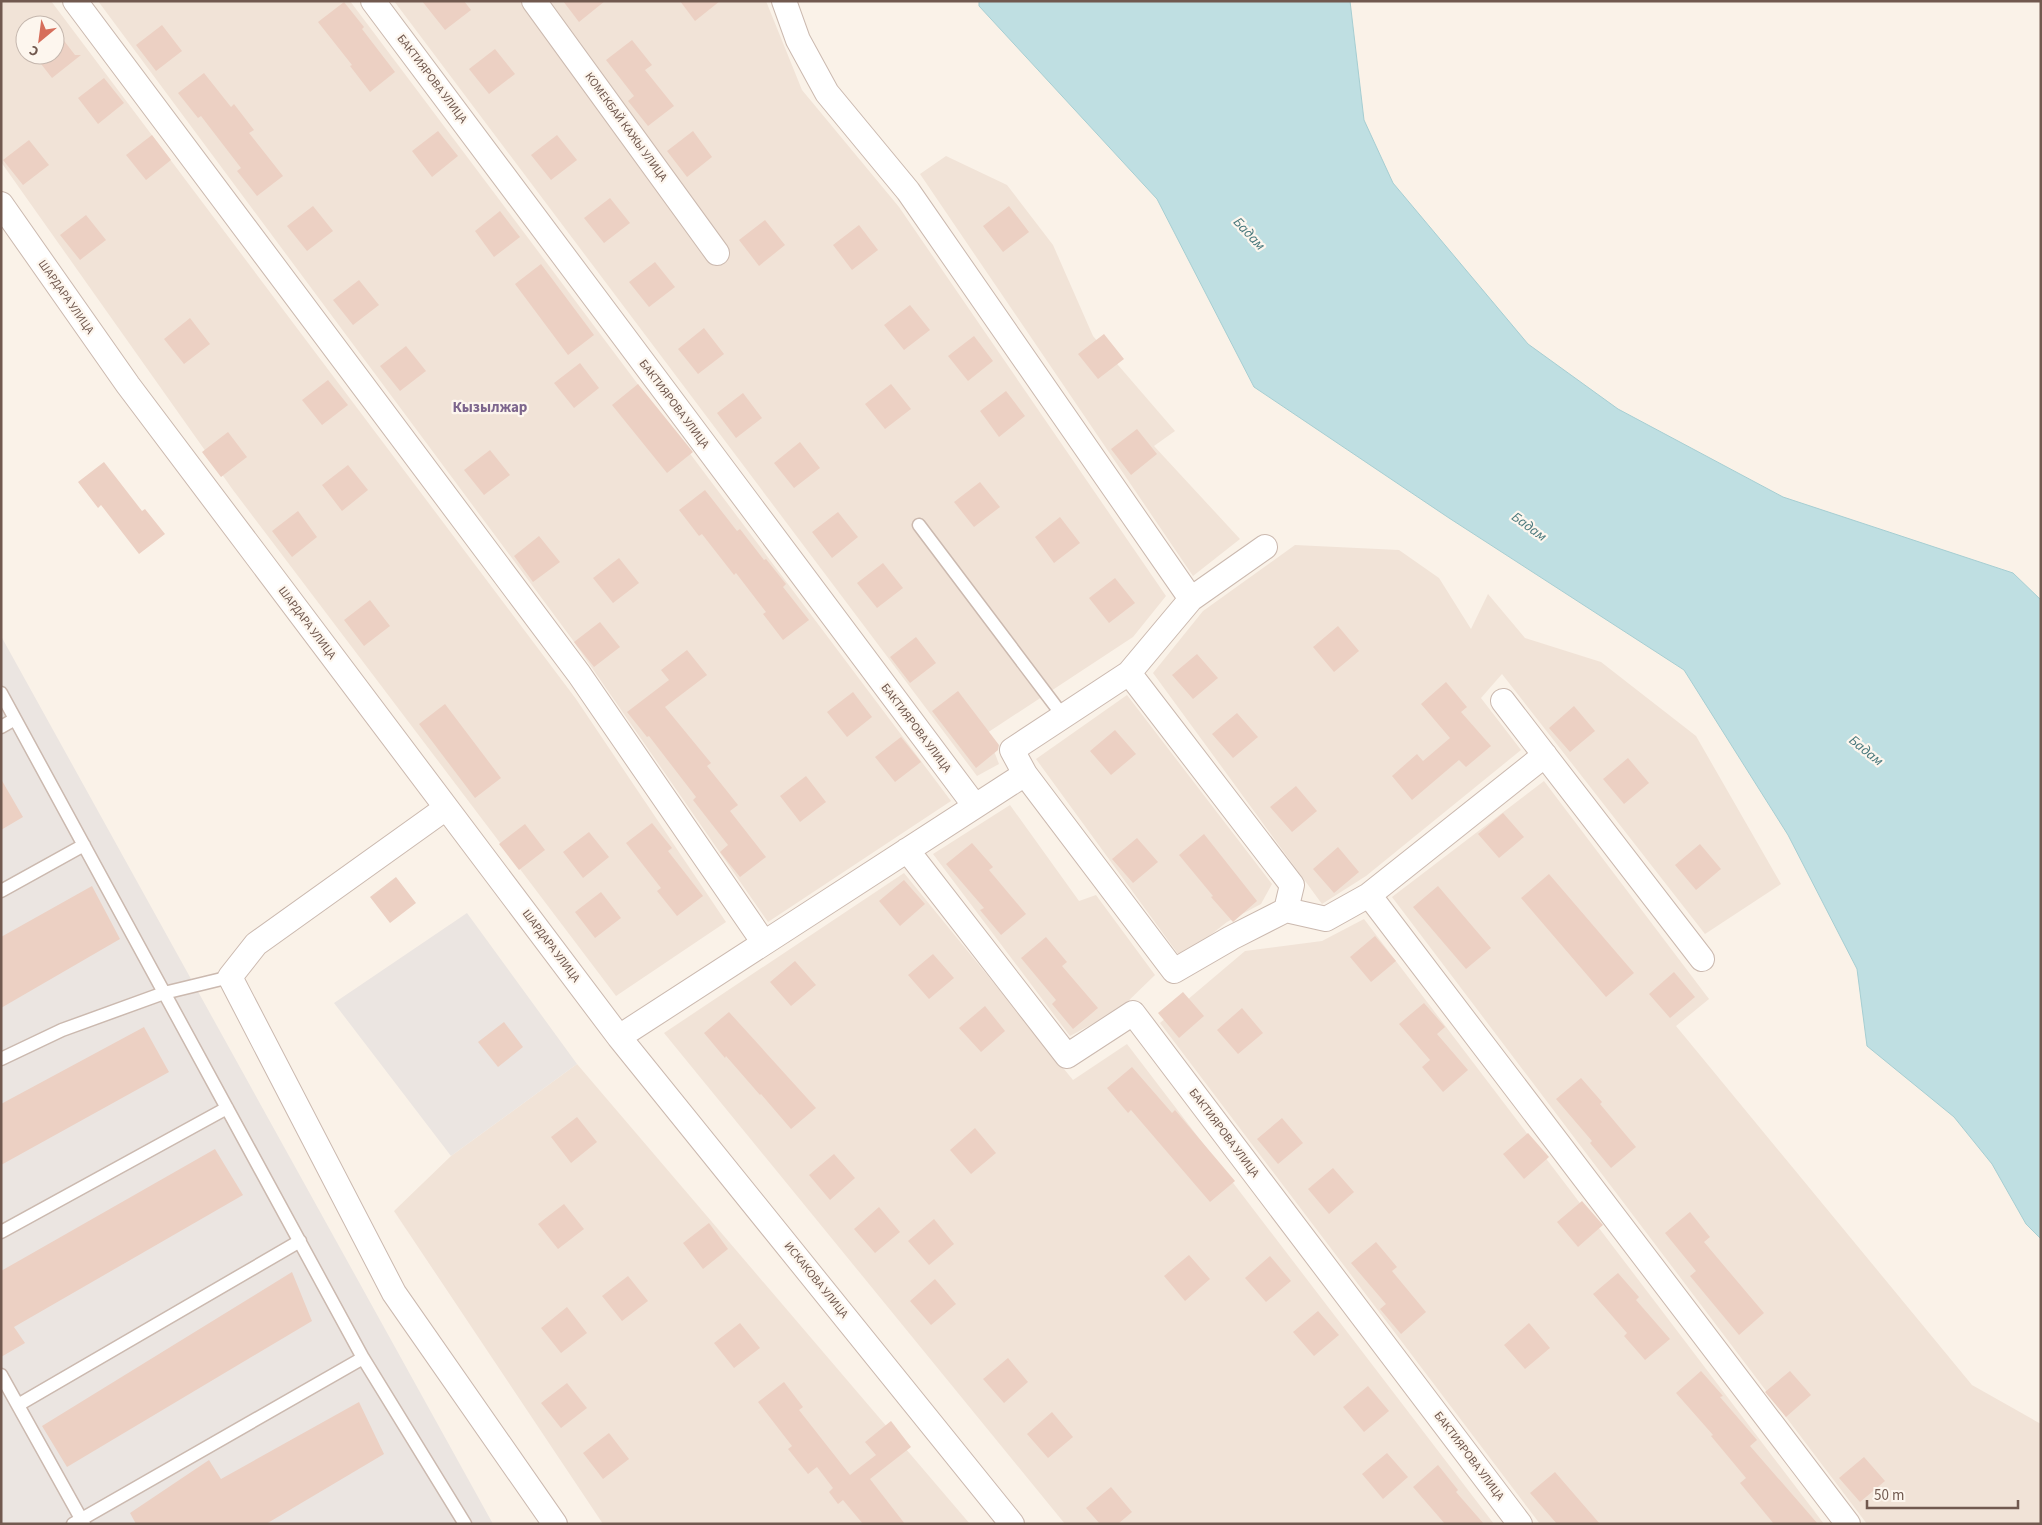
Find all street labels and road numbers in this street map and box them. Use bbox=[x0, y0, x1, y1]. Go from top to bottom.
street label: БАКТИЯРОВА УЛИЦА bbox=[393, 31, 471, 127]
street label: КОМЕКБАЙ КАЖЫ УЛИЦА bbox=[581, 69, 672, 185]
street label: ШАРДАРА УЛИЦА bbox=[34, 256, 98, 338]
street label: БАКТИЯРОВА УЛИЦА bbox=[635, 356, 713, 452]
street label: ШАРДАРА УЛИЦА bbox=[274, 583, 340, 663]
street label: БАКТИЯРОВА УЛИЦА bbox=[877, 680, 955, 776]
street label: ШАРДАРА УЛИЦА bbox=[518, 906, 584, 986]
street label: БАКТИЯРОВА УЛИЦА bbox=[1185, 1085, 1263, 1181]
street label: ИСКАКОВА УЛИЦА bbox=[780, 1238, 853, 1322]
street label: БАКТИЯРОВА УЛИЦА bbox=[1430, 1408, 1508, 1504]

